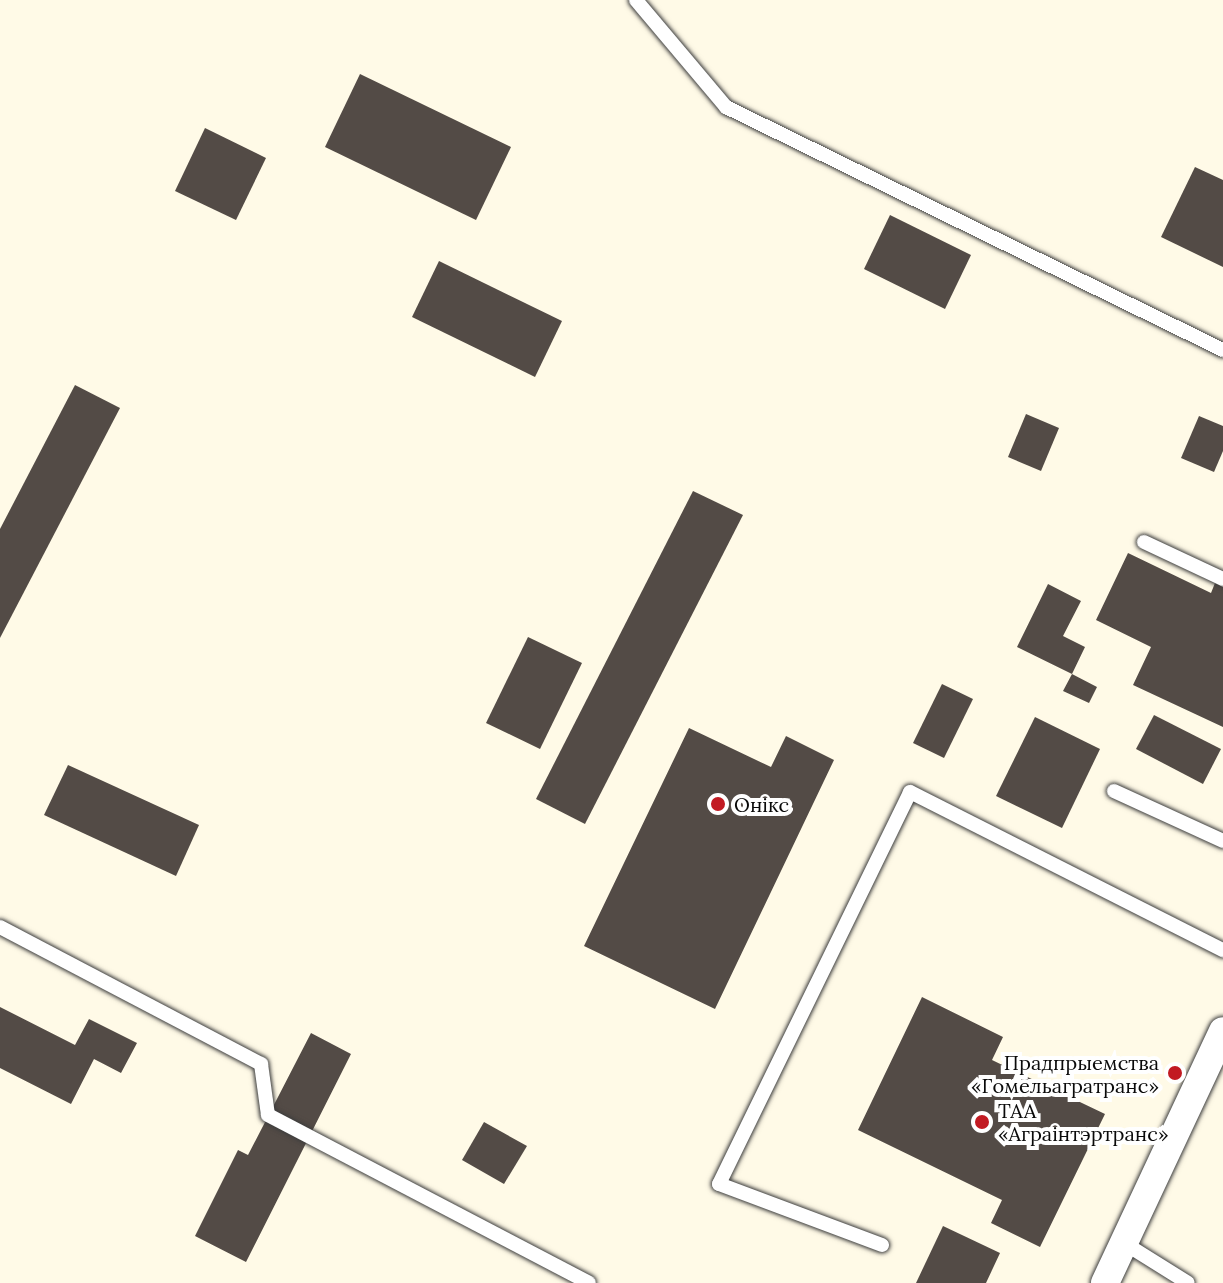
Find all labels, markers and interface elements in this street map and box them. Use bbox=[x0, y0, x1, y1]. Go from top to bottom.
place label: Онікс bbox=[734, 792, 789, 816]
marker: Онікс bbox=[709, 795, 727, 813]
place label: Прадпрыемства «Гомельагратранс» bbox=[971, 1050, 1159, 1097]
marker: Прадпрыемства «Гомельагратранс» bbox=[1166, 1064, 1184, 1082]
place label: ТАА «Аграінтэртранс» bbox=[998, 1098, 1169, 1145]
marker: ТАА «Аграінтэртранс» bbox=[973, 1113, 991, 1131]

